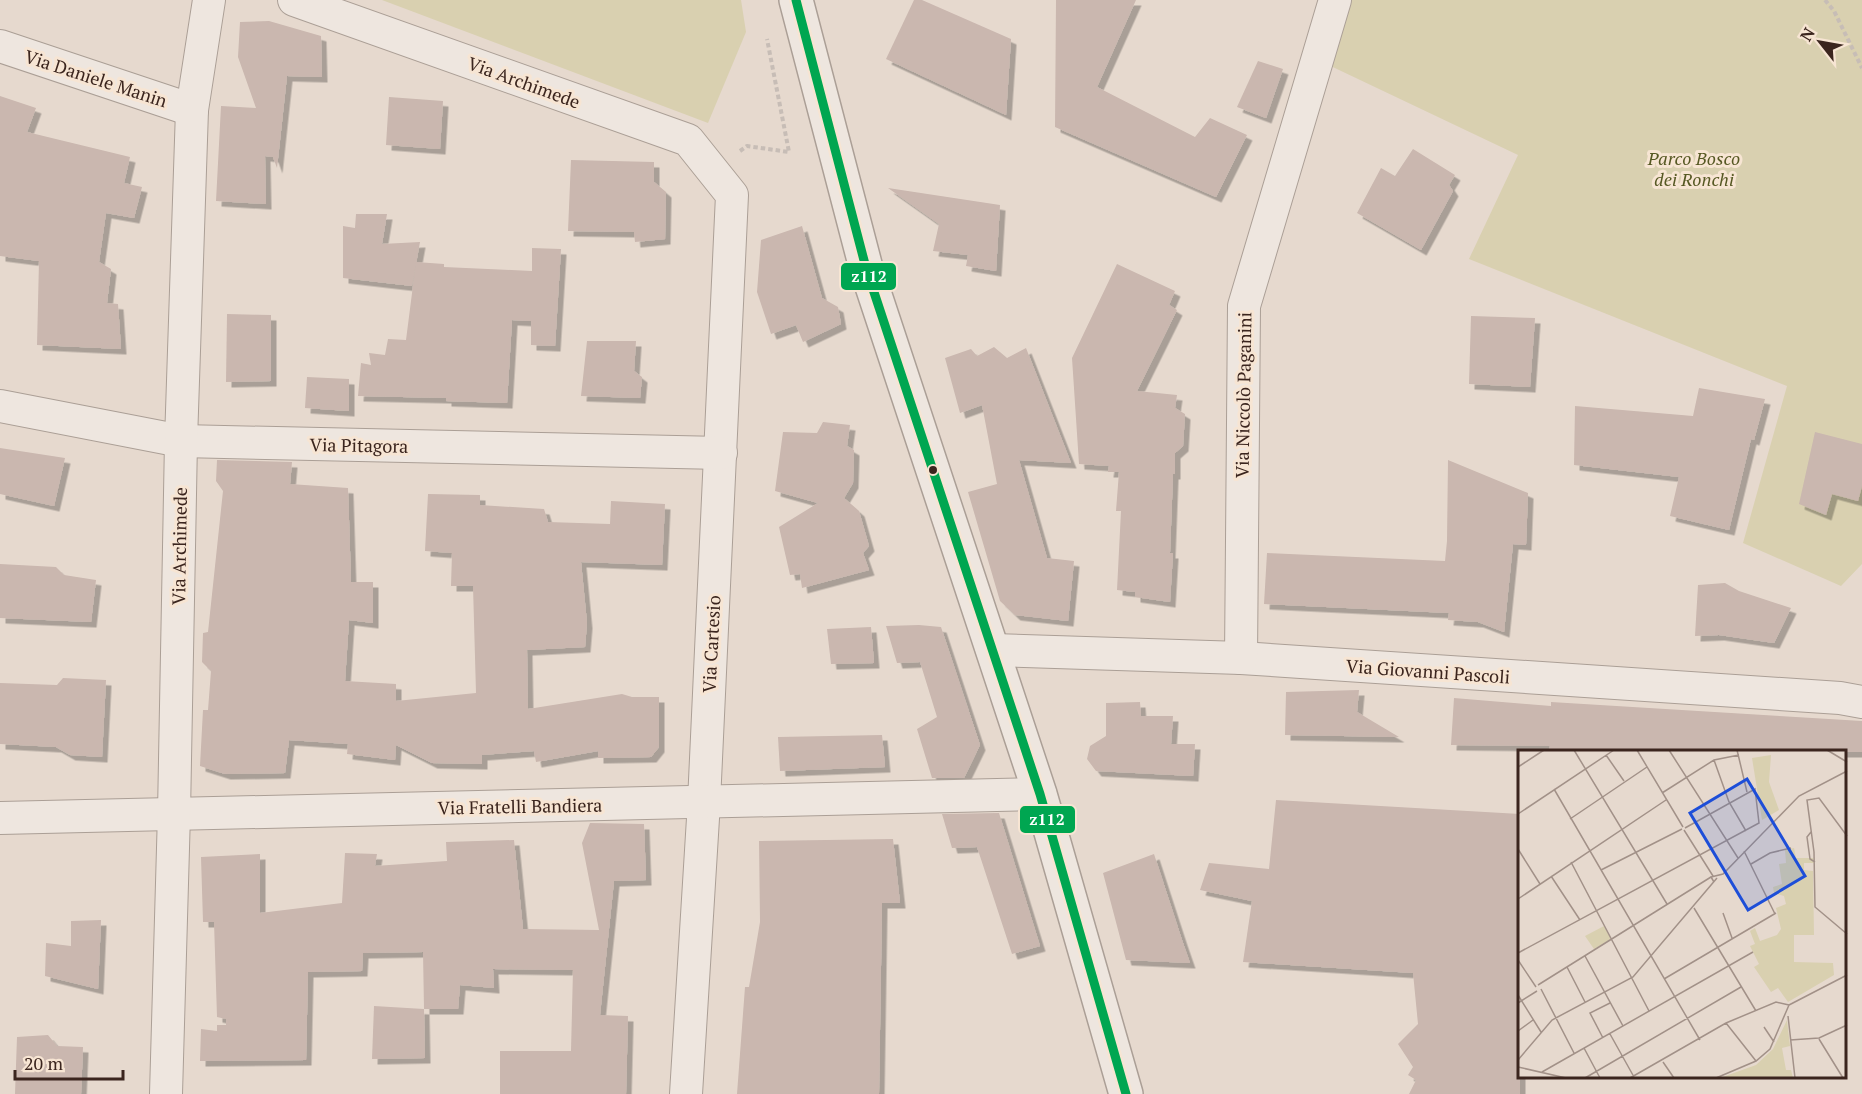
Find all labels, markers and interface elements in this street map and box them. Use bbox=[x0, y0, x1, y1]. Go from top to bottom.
north arrow bbox=[1790, 12, 1850, 72]
text: N bbox=[1795, 23, 1820, 45]
street label: Via Daniele Manin bbox=[22, 44, 171, 112]
street label: Via Archimede bbox=[464, 51, 584, 113]
park label: Parco Bosco dei Ronchi bbox=[1647, 146, 1740, 191]
line badge: z112 bbox=[840, 262, 897, 291]
text: z112 bbox=[851, 265, 887, 287]
street label: Via Niccolò Paganini bbox=[1230, 312, 1256, 478]
street label: Via Pitagora bbox=[310, 432, 408, 458]
unlabelled marker bbox=[927, 464, 939, 476]
street label: Via Archimede bbox=[166, 487, 192, 605]
street label: Via Cartesio bbox=[696, 595, 726, 693]
street label: Via Giovanni Pascoli bbox=[1345, 653, 1511, 689]
inset map bbox=[1518, 750, 1847, 1079]
street label: Via Fratelli Bandiera bbox=[437, 793, 603, 819]
line badge: z112 bbox=[1019, 805, 1076, 834]
text: z112 bbox=[1029, 808, 1065, 830]
scale bar bbox=[15, 1043, 123, 1081]
text: 20 m bbox=[24, 1051, 64, 1075]

